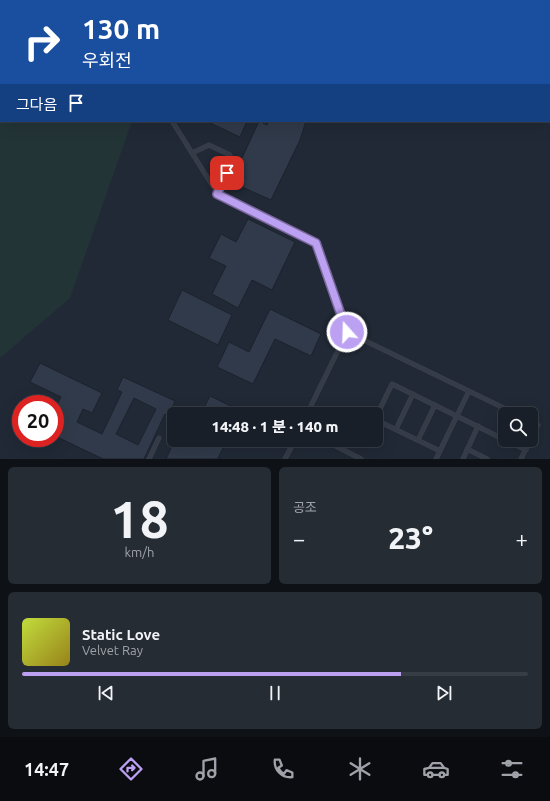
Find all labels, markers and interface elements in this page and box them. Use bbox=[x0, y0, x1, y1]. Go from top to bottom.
text: 130 m bbox=[82, 13, 160, 44]
icon: right bbox=[16, 16, 68, 68]
text: 우회전 bbox=[82, 50, 132, 70]
icon: arrive bbox=[65, 92, 87, 114]
text: 그다음 bbox=[16, 96, 57, 113]
pin bbox=[210, 156, 244, 190]
icon: arrive bbox=[216, 162, 238, 184]
position arrow bbox=[326, 311, 368, 353]
speed limit sign: 20 bbox=[12, 395, 64, 447]
map controls bbox=[498, 407, 538, 447]
button: search bbox=[498, 407, 538, 447]
text: 14:48 · 1 분 · 140 m bbox=[211, 418, 339, 435]
text: 18 bbox=[110, 490, 169, 548]
text: 공조 bbox=[293, 500, 317, 514]
text: 23° bbox=[388, 521, 433, 555]
text: − bbox=[293, 526, 305, 551]
text: + bbox=[516, 526, 528, 551]
text: km/h bbox=[124, 545, 155, 559]
text: Static Love bbox=[82, 626, 160, 643]
text: Velvet Ray bbox=[82, 643, 143, 657]
icon: previous bbox=[95, 682, 117, 704]
icon: pause bbox=[264, 682, 286, 704]
icon: next bbox=[433, 682, 455, 704]
icon: directions bbox=[117, 755, 145, 783]
icon: music bbox=[193, 755, 221, 783]
icon: phone bbox=[269, 755, 297, 783]
icon: climate bbox=[346, 755, 374, 783]
icon: car bbox=[422, 755, 450, 783]
icon: filters bbox=[498, 755, 526, 783]
text: 14:47 bbox=[24, 759, 69, 779]

